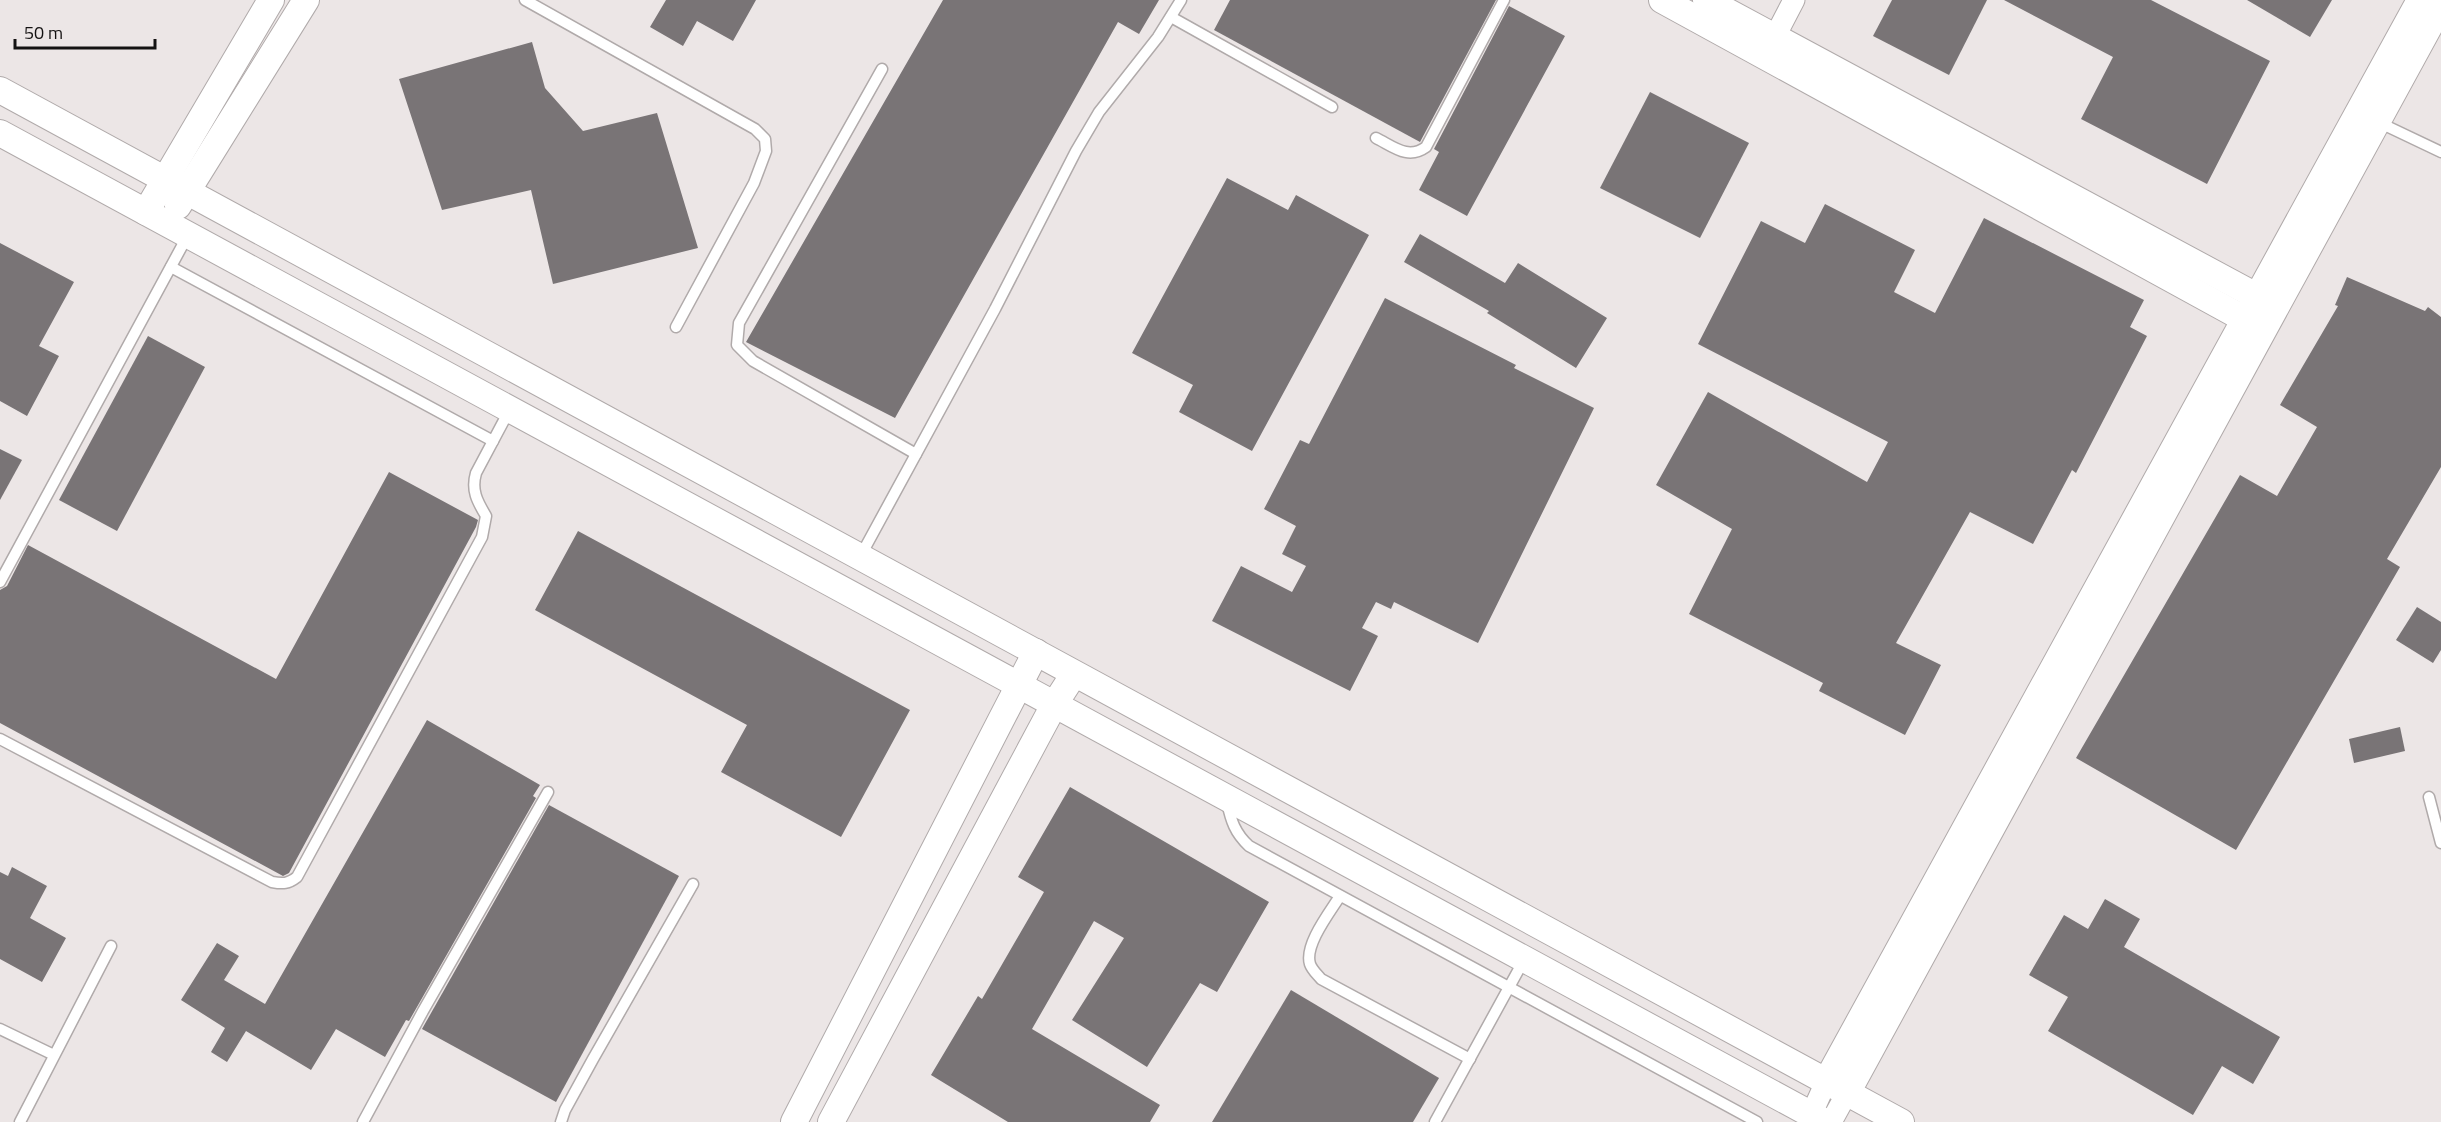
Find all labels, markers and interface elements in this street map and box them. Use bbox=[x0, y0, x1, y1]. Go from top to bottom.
scale bar bbox=[15, 12, 154, 50]
text: 50 m bbox=[24, 19, 63, 46]

